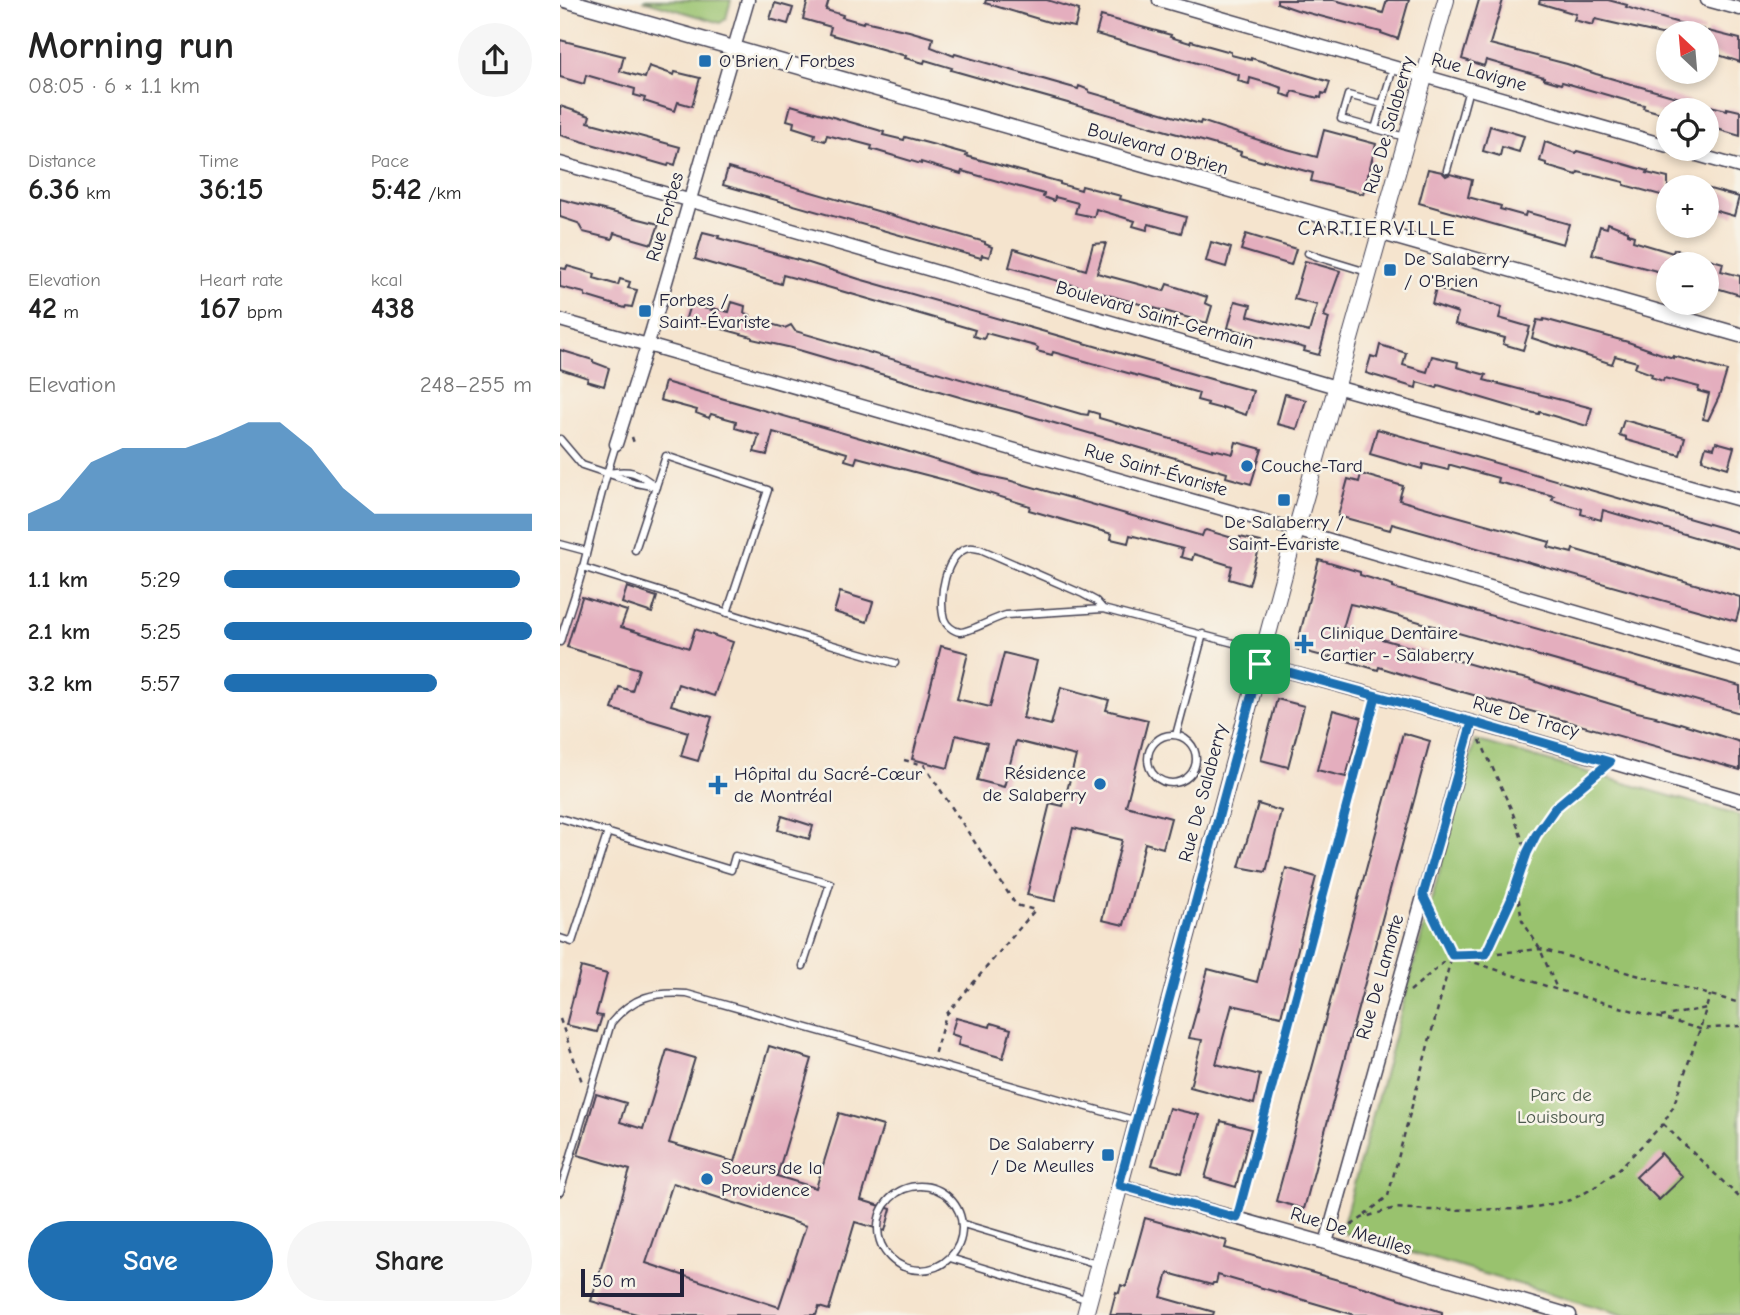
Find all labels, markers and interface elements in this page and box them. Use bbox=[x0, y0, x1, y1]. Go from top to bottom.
north arrow bbox=[1656, 21, 1718, 84]
map controls bbox=[1656, 21, 1719, 315]
button: share bbox=[458, 23, 532, 97]
text: Morning run bbox=[28, 24, 234, 68]
street label: Rue Lavigne bbox=[1429, 48, 1529, 96]
place label: O'Brien / Forbes bbox=[719, 50, 855, 72]
marker: O'Brien / Forbes bbox=[697, 53, 713, 69]
street label: Rue De Salaberry bbox=[1359, 53, 1419, 196]
text: 08:05 · 6 × 1.1 km bbox=[28, 72, 200, 99]
button: locate bbox=[1656, 98, 1719, 161]
street label: Boulevard O'Brien bbox=[1085, 118, 1231, 180]
text: Distance bbox=[28, 150, 96, 172]
text: Time bbox=[199, 150, 239, 172]
text: Pace bbox=[371, 150, 409, 172]
street label: Rue Forbes bbox=[642, 170, 688, 264]
text: 6.36 bbox=[28, 172, 80, 207]
text: 36:15 bbox=[199, 172, 264, 207]
text: 5:42 bbox=[371, 172, 422, 207]
button: + bbox=[1656, 175, 1719, 238]
text: km bbox=[80, 182, 111, 204]
text: /km bbox=[422, 182, 461, 204]
district label: CARTIERVILLE bbox=[1297, 216, 1457, 240]
place label: De Salaberry / O'Brien bbox=[1404, 248, 1510, 292]
button: − bbox=[1656, 252, 1719, 315]
marker: De Salaberry / O'Brien bbox=[1382, 262, 1398, 278]
text: Elevation bbox=[28, 269, 101, 291]
text: Heart rate bbox=[199, 269, 283, 291]
text: kcal bbox=[371, 269, 403, 291]
street label: Boulevard Saint-Germain bbox=[1053, 276, 1257, 354]
place label: Forbes / Saint-Évariste bbox=[659, 289, 770, 333]
text: 42 bbox=[28, 291, 57, 326]
text: 167 bbox=[199, 291, 240, 326]
text: 438 bbox=[371, 291, 415, 326]
text: m bbox=[57, 301, 79, 323]
text: bpm bbox=[240, 301, 283, 323]
marker: Forbes / Saint-Évariste bbox=[637, 303, 653, 319]
text: Elevation bbox=[28, 371, 116, 398]
text: 248–255 m bbox=[420, 371, 532, 398]
street label: Rue Saint-Évariste bbox=[1082, 439, 1230, 501]
place label: Couche-Tard bbox=[1261, 455, 1363, 477]
marker: Couche-Tard bbox=[1239, 458, 1255, 474]
marker: De Salaberry / Saint-Évariste bbox=[1276, 492, 1292, 508]
place label: De Salaberry / Saint-Évariste bbox=[1224, 511, 1344, 555]
text: 1.1 km bbox=[28, 566, 88, 593]
text: 5:29 bbox=[140, 566, 181, 593]
text: 2.1 km bbox=[28, 618, 90, 645]
text: 5:25 bbox=[140, 618, 181, 645]
place label: Clinique Dentaire Cartier - Salaberry bbox=[1320, 622, 1474, 666]
pin bbox=[1230, 634, 1290, 694]
marker: Clinique Dentaire Cartier - Salaberry bbox=[1294, 634, 1314, 654]
icon: arrive bbox=[1241, 645, 1279, 683]
text: 3.2 km bbox=[28, 670, 93, 697]
text: 5:57 bbox=[140, 670, 180, 697]
street label: Rue De Tracy bbox=[1470, 691, 1582, 743]
street label: Rue De Salaberry bbox=[1174, 721, 1232, 865]
place label: Résidence de Salaberry bbox=[983, 762, 1086, 806]
place label: Hôpital du Sacré-Cœur de Montréal bbox=[734, 763, 923, 807]
marker: Hôpital du Sacré-Cœur de Montréal bbox=[708, 775, 728, 795]
marker: Résidence de Salaberry bbox=[1092, 776, 1108, 792]
street label: Rue De Lamotte bbox=[1352, 912, 1408, 1042]
park label: Parc de Louisbourg bbox=[1517, 1084, 1605, 1128]
place label: De Salaberry / De Meulles bbox=[989, 1133, 1094, 1177]
marker: De Salaberry / De Meulles bbox=[1100, 1147, 1116, 1163]
place label: Soeurs de la Providence bbox=[721, 1157, 822, 1201]
marker: Soeurs de la Providence bbox=[699, 1171, 715, 1187]
street label: Rue De Meulles bbox=[1288, 1202, 1414, 1260]
button: Save bbox=[28, 1221, 273, 1301]
button: Share bbox=[287, 1221, 532, 1301]
scale bar bbox=[581, 1266, 684, 1298]
text: 50 m bbox=[592, 1270, 636, 1292]

